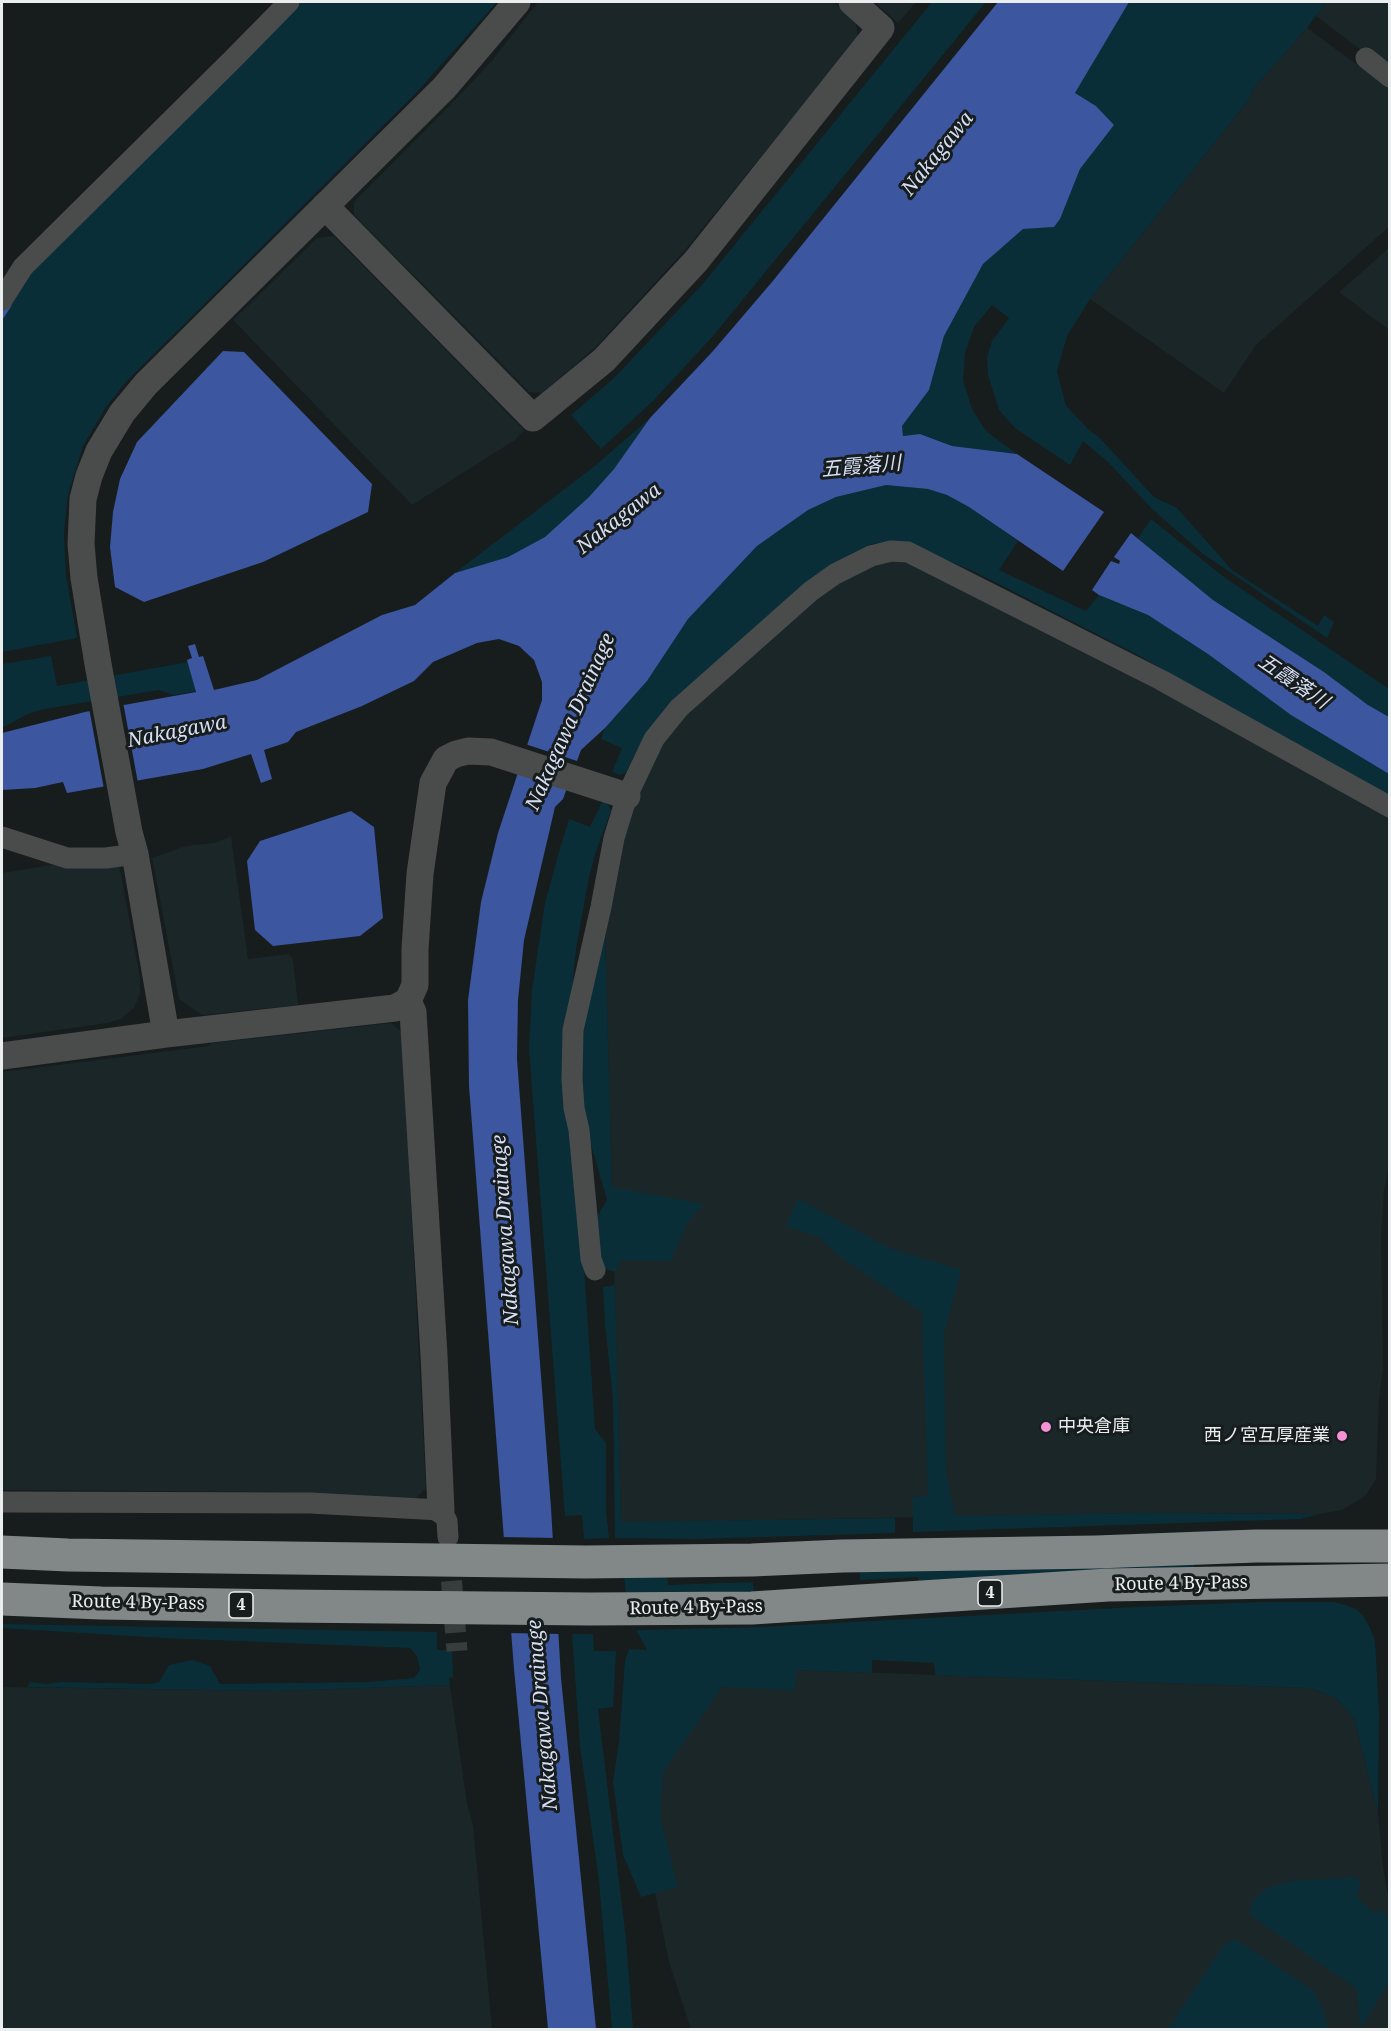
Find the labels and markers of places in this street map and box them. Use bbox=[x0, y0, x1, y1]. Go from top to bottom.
place label: 中央倉庫 bbox=[1058, 1416, 1130, 1438]
marker: 中央倉庫 bbox=[1039, 1420, 1053, 1434]
place label: 西ノ宮互厚産業 bbox=[1204, 1425, 1330, 1447]
marker: 西ノ宮互厚産業 bbox=[1335, 1429, 1349, 1443]

